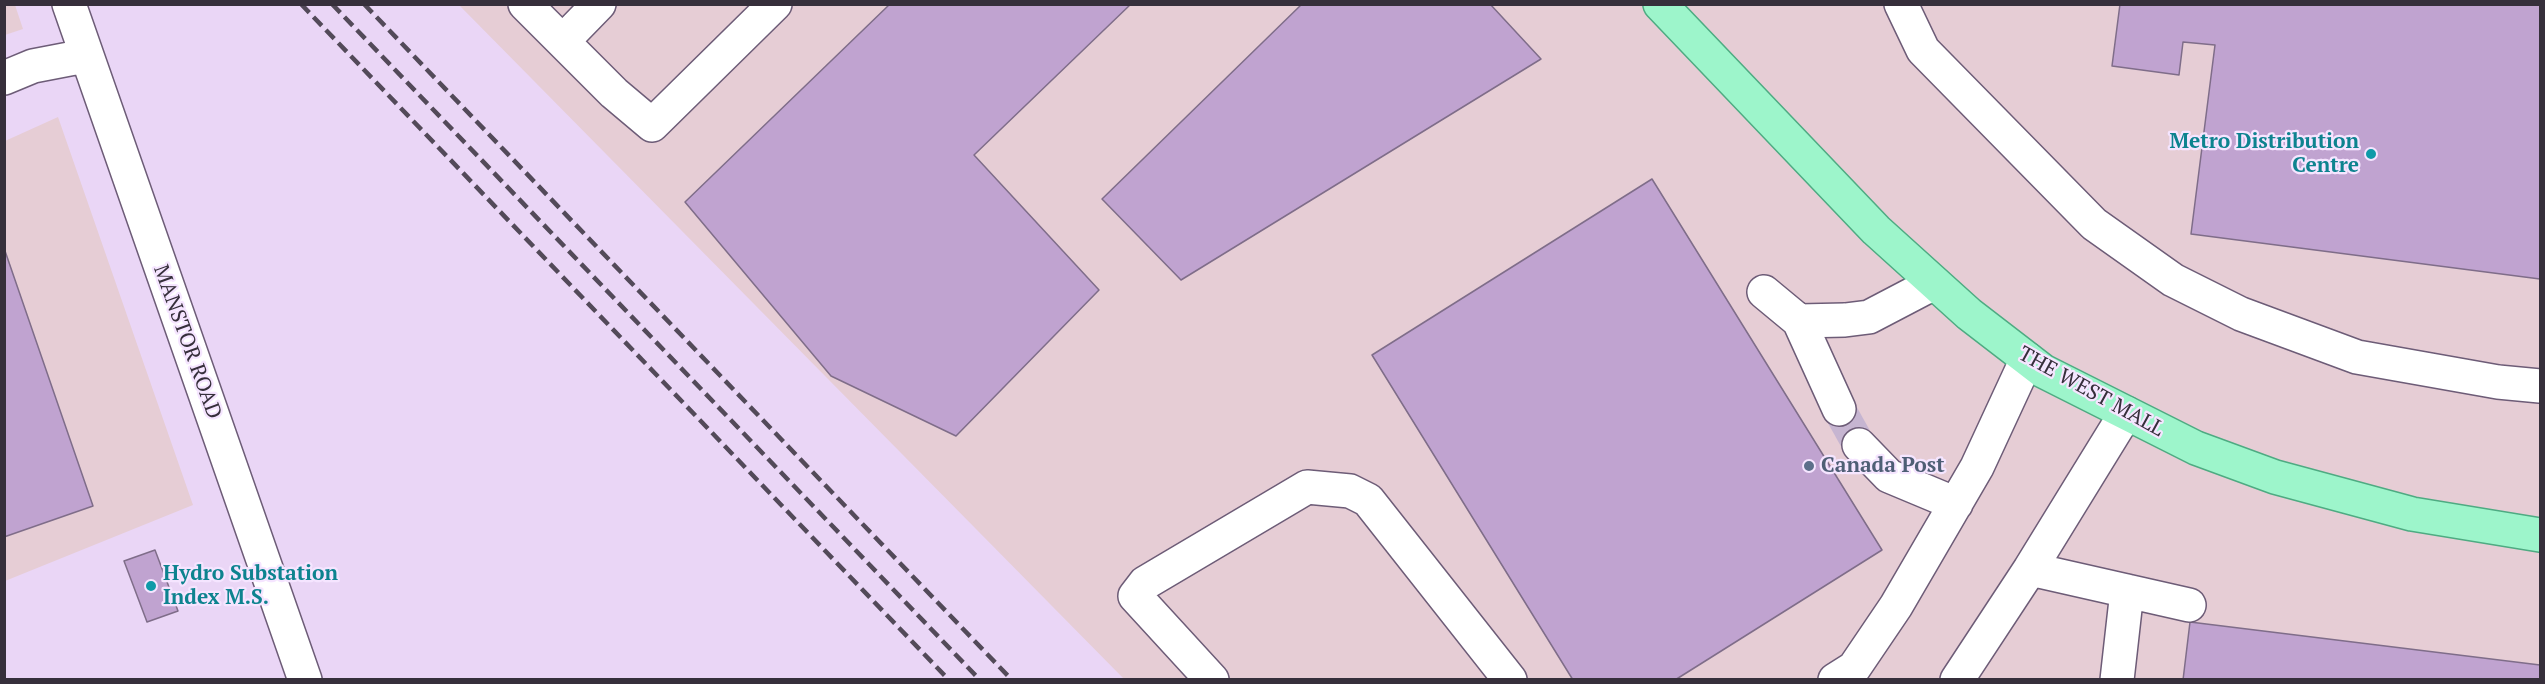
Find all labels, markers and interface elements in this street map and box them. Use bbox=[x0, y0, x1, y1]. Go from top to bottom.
place label: Metro Distribution Centre bbox=[2170, 129, 2359, 179]
marker: Metro Distribution Centre bbox=[2364, 147, 2378, 161]
street label: MANSTOR ROAD bbox=[147, 262, 227, 422]
street label: THE WEST MALL bbox=[2014, 342, 2168, 442]
place label: Canada Post bbox=[1821, 453, 1945, 479]
marker: Canada Post bbox=[1802, 459, 1816, 473]
place label: Hydro Substation Index M.S. bbox=[163, 561, 338, 611]
marker: Hydro Substation Index M.S. bbox=[144, 579, 158, 593]

